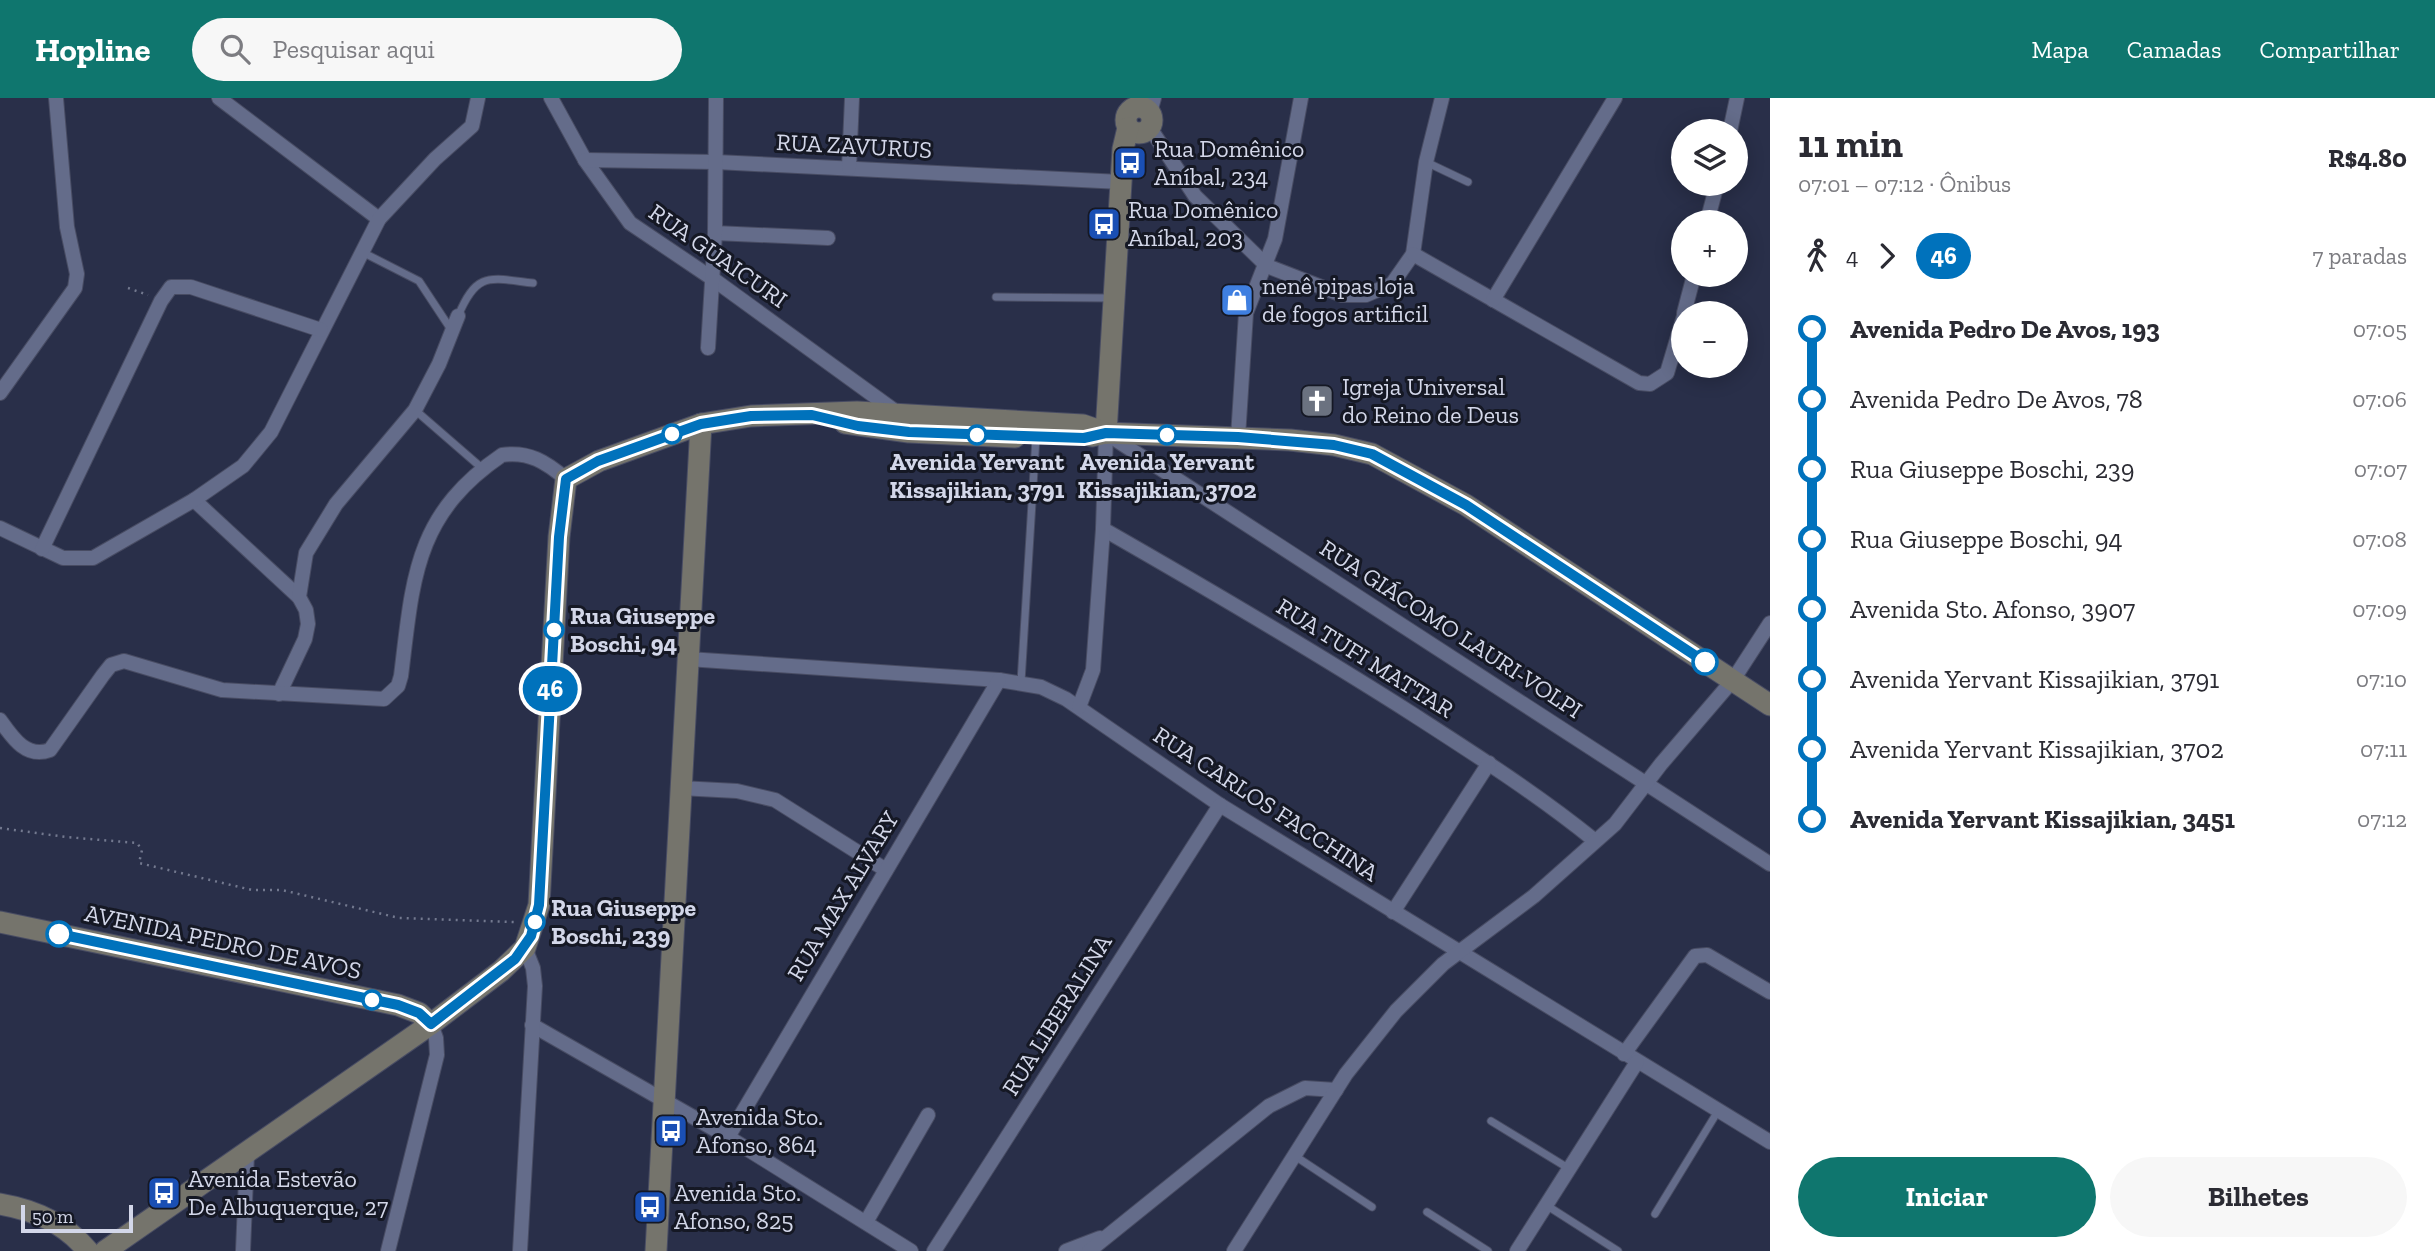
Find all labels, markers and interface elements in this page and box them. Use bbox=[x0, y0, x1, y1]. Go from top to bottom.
search box bbox=[192, 18, 682, 81]
text: Hopline bbox=[35, 30, 150, 69]
icon: search bbox=[216, 30, 254, 68]
text: Pesquisar aqui bbox=[272, 33, 435, 65]
text: Mapa bbox=[2031, 35, 2089, 64]
text: Camadas bbox=[2127, 35, 2221, 64]
text: Compartilhar bbox=[2259, 35, 2400, 64]
map controls bbox=[1671, 119, 1748, 378]
button: layers bbox=[1671, 119, 1748, 196]
text: 11 min bbox=[1798, 121, 1903, 167]
street label: RUA ZAVURUS bbox=[775, 127, 933, 164]
place label: Rua Domênico Aníbal, 234 bbox=[1154, 134, 1304, 191]
text: R$4.80 bbox=[2328, 142, 2407, 174]
bus stop icon: Rua Domênico Aníbal, 234 bbox=[1111, 144, 1149, 182]
text: 07:01 – 07:12 · Ônibus bbox=[1798, 170, 2011, 198]
place label: Rua Domênico Aníbal, 203 bbox=[1128, 195, 1278, 252]
street label: RUA GUAICURI bbox=[644, 197, 793, 314]
bus stop icon: Rua Domênico Aníbal, 203 bbox=[1085, 205, 1123, 243]
button: + bbox=[1671, 210, 1748, 287]
icon: walk bbox=[1798, 237, 1836, 275]
icon: forward bbox=[1868, 237, 1906, 275]
text: 46 bbox=[1930, 241, 1957, 270]
text: 4 bbox=[1846, 242, 1858, 270]
text: 7 paradas bbox=[2313, 242, 2407, 270]
place label: nenê pipas loja de fogos artificil bbox=[1262, 271, 1428, 328]
shop icon: nenê pipas loja de fogos artificil bbox=[1218, 281, 1256, 319]
button: − bbox=[1671, 301, 1748, 378]
text: Avenida Pedro De Avos, 193 bbox=[1850, 313, 2160, 345]
text: 07:05 bbox=[2353, 315, 2407, 343]
place label: Igreja Universal do Reino de Deus bbox=[1342, 372, 1519, 429]
church icon: Igreja Universal do Reino de Deus bbox=[1298, 382, 1336, 420]
text: Avenida Pedro De Avos, 78 bbox=[1850, 383, 2143, 415]
text: 07:06 bbox=[2352, 385, 2407, 413]
unlabelled marker bbox=[662, 424, 682, 444]
marker: Avenida Yervant Kissajikian, 3791 bbox=[967, 425, 987, 445]
marker: Avenida Yervant Kissajikian, 3702 bbox=[1157, 425, 1177, 445]
place label: Avenida Yervant Kissajikian, 3791 bbox=[890, 447, 1065, 504]
place label: Avenida Yervant Kissajikian, 3702 bbox=[1078, 447, 1257, 504]
text: Rua Giuseppe Boschi, 239 bbox=[1850, 453, 2135, 485]
text: 07:07 bbox=[2354, 455, 2407, 483]
text: Rua Giuseppe Boschi, 94 bbox=[1850, 523, 2122, 555]
text: 07:08 bbox=[2352, 525, 2407, 553]
street label: RUA GIÁCOMO LAURI-VOLPI bbox=[1315, 533, 1588, 724]
street label: RUA TUFI MATTAR bbox=[1271, 591, 1459, 724]
text: Avenida Sto. Afonso, 3907 bbox=[1850, 593, 2135, 625]
text: 07:09 bbox=[2352, 595, 2407, 623]
place label: Rua Giuseppe Boschi, 94 bbox=[570, 601, 715, 658]
marker: Rua Giuseppe Boschi, 94 bbox=[544, 620, 564, 640]
unlabelled marker bbox=[1692, 649, 1718, 675]
text: Avenida Yervant Kissajikian, 3791 bbox=[1850, 663, 2219, 695]
text: 07:10 bbox=[2356, 665, 2407, 693]
line badge: 46 bbox=[518, 666, 582, 712]
text: 46 bbox=[537, 674, 563, 703]
street label: RUA CARLOS FACCHINA bbox=[1148, 720, 1385, 887]
text: Avenida Yervant Kissajikian, 3702 bbox=[1850, 733, 2224, 765]
text: 07:11 bbox=[2360, 735, 2407, 763]
text: Avenida Yervant Kissajikian, 3451 bbox=[1850, 803, 2235, 835]
street label: RUA MAX ALVARY bbox=[781, 805, 905, 986]
text: 07:12 bbox=[2357, 805, 2407, 833]
place label: Rua Giuseppe Boschi, 239 bbox=[551, 893, 696, 950]
street label: AVENIDA PEDRO DE AVOS bbox=[82, 898, 364, 985]
marker: Rua Giuseppe Boschi, 239 bbox=[525, 912, 545, 932]
unlabelled marker bbox=[46, 921, 72, 947]
street label: RUA LIBERALINA bbox=[995, 929, 1118, 1101]
unlabelled marker bbox=[362, 990, 382, 1010]
place label: Avenida Sto. Afonso, 864 bbox=[696, 1102, 823, 1159]
bus stop icon: Avenida Sto. Afonso, 864 bbox=[652, 1112, 690, 1150]
button: Iniciar bbox=[1798, 1157, 2096, 1237]
button: Bilhetes bbox=[2110, 1157, 2407, 1237]
place label: Avenida Estevão De Albuquerque, 27 bbox=[188, 1164, 388, 1221]
bus stop icon: Avenida Estevão De Albuquerque, 27 bbox=[145, 1174, 183, 1212]
place label: Avenida Sto. Afonso, 825 bbox=[674, 1178, 801, 1235]
bus stop icon: Avenida Sto. Afonso, 825 bbox=[631, 1188, 669, 1226]
scale bar bbox=[21, 1202, 133, 1234]
text: 50 m bbox=[32, 1205, 73, 1228]

